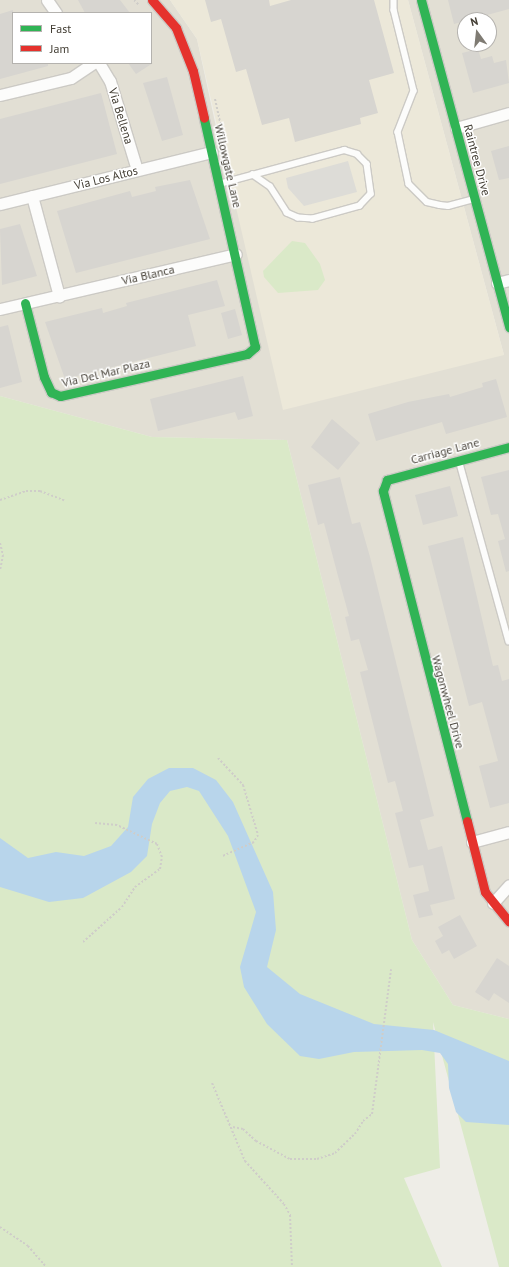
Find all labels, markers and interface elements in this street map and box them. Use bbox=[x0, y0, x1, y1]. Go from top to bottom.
legend bbox=[12, 12, 152, 64]
north arrow bbox=[457, 12, 497, 52]
text: N bbox=[469, 14, 479, 29]
text: Fast bbox=[50, 21, 71, 36]
text: Jam bbox=[50, 41, 69, 56]
street label: Via Bellena bbox=[106, 86, 136, 146]
street label: Willowgate Lane bbox=[211, 123, 245, 209]
street label: Raintree Drive bbox=[461, 123, 493, 197]
street label: Via Los Altos bbox=[73, 163, 139, 193]
street label: Via Blanca bbox=[120, 262, 176, 288]
street label: Via Del Mar Plaza bbox=[61, 356, 151, 390]
street label: Carriage Lane bbox=[409, 435, 481, 467]
street label: Wagonwheel Drive bbox=[429, 654, 467, 750]

